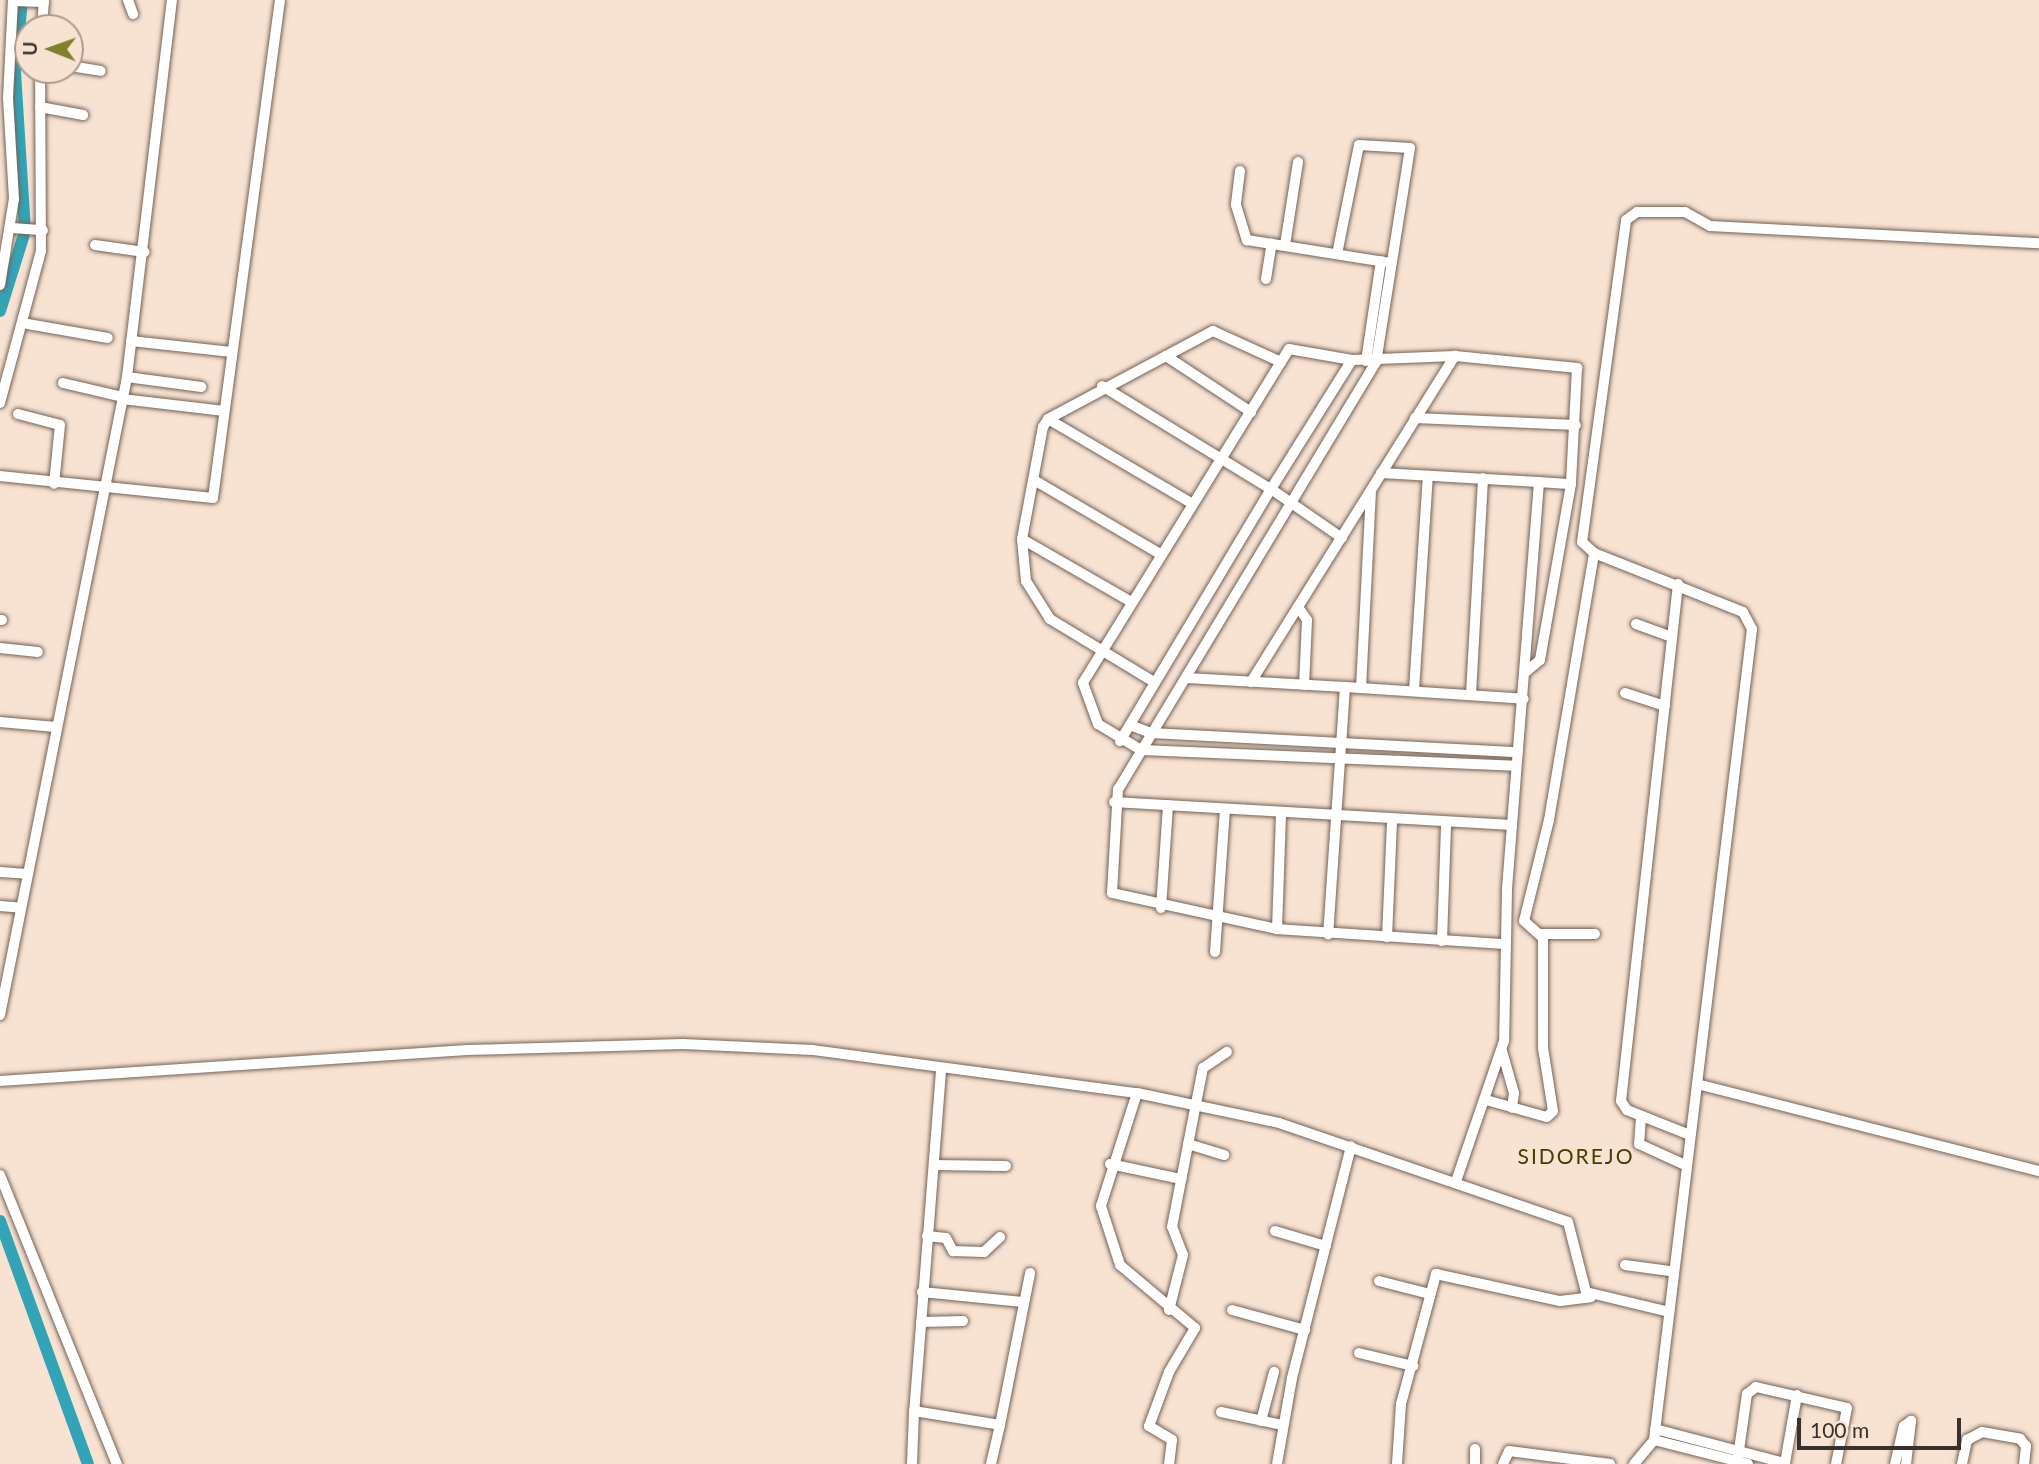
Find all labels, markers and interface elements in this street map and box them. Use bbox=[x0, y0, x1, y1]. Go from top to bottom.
north arrow bbox=[14, 14, 84, 84]
text: U bbox=[18, 41, 41, 56]
district label: SIDOREJO bbox=[1518, 1143, 1634, 1169]
scale bar bbox=[1801, 1404, 1966, 1448]
text: 100 m bbox=[1810, 1417, 1869, 1442]

